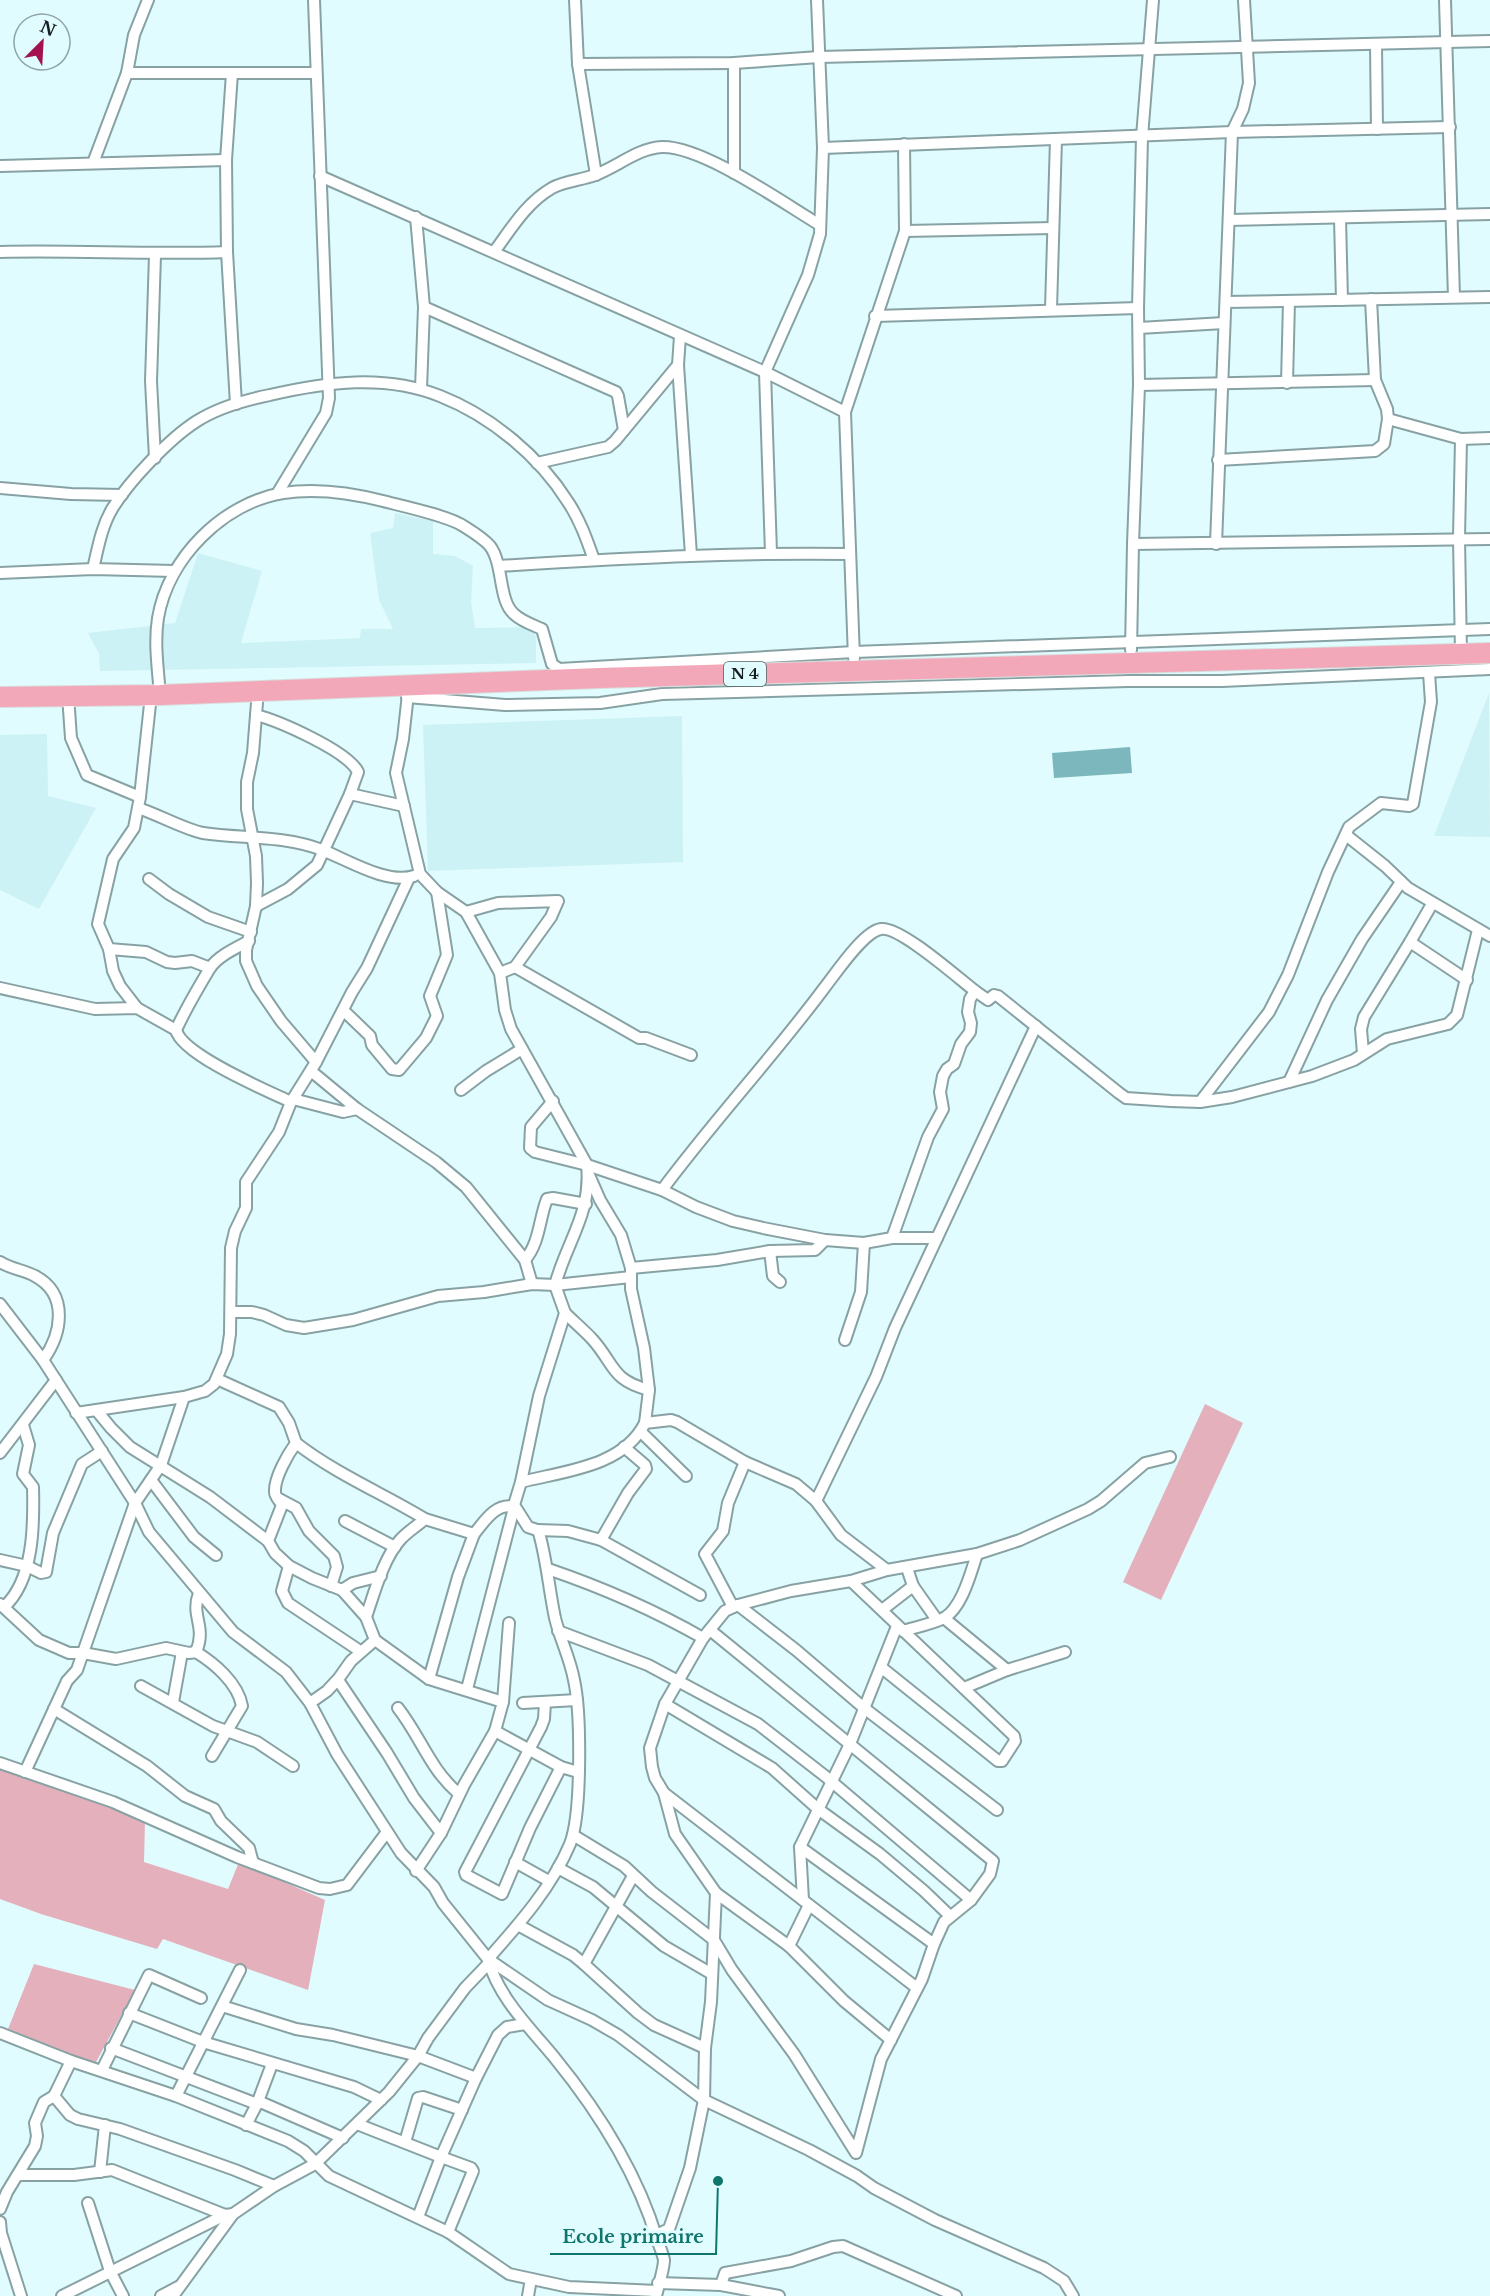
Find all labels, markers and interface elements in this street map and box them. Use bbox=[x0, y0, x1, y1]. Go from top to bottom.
north arrow bbox=[12, 12, 72, 72]
text: N bbox=[37, 16, 59, 40]
road number: N 4 bbox=[724, 662, 766, 686]
callout: Ecole primaire bbox=[550, 2218, 716, 2254]
text: Ecole primaire bbox=[562, 2226, 704, 2248]

